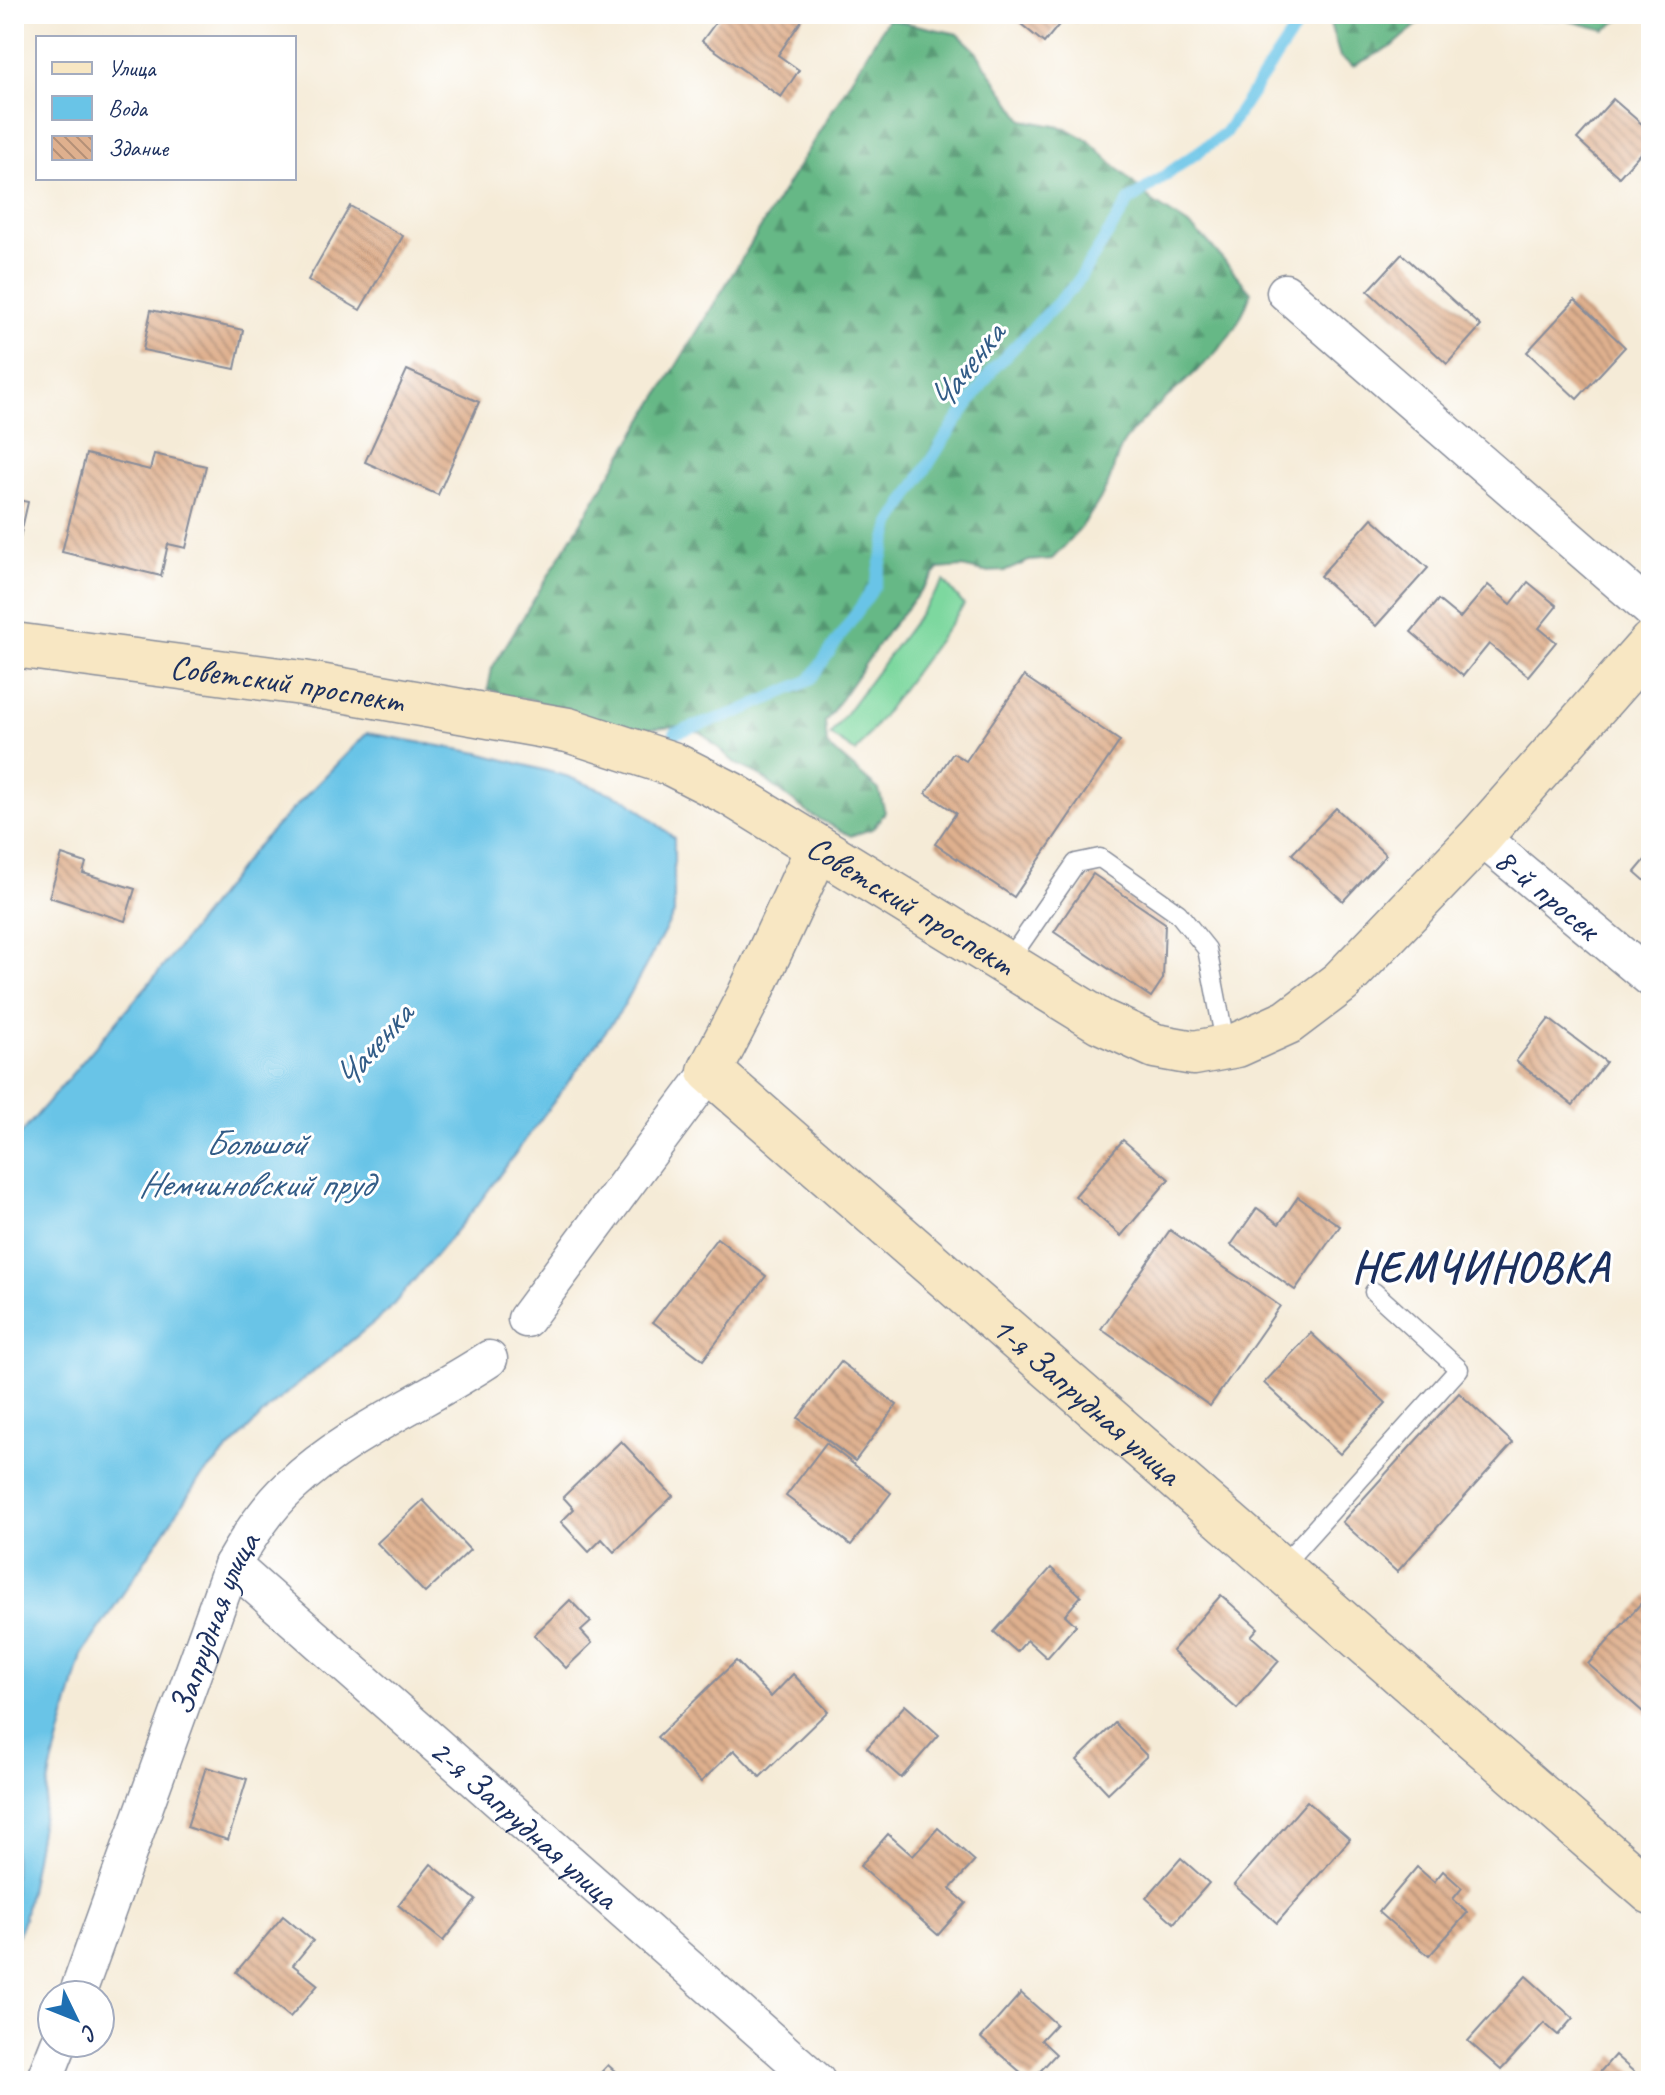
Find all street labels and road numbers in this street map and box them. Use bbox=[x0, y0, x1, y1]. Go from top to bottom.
street label: Советский проспект bbox=[168, 645, 409, 723]
street label: Советский проспект bbox=[799, 825, 1024, 986]
street label: 8-й просек bbox=[1486, 838, 1611, 952]
street label: 1-я Запрудная улица bbox=[983, 1306, 1192, 1496]
street label: Запрудная улица bbox=[159, 1522, 270, 1721]
street label: 2-я Запрудная улица bbox=[421, 1729, 629, 1920]

